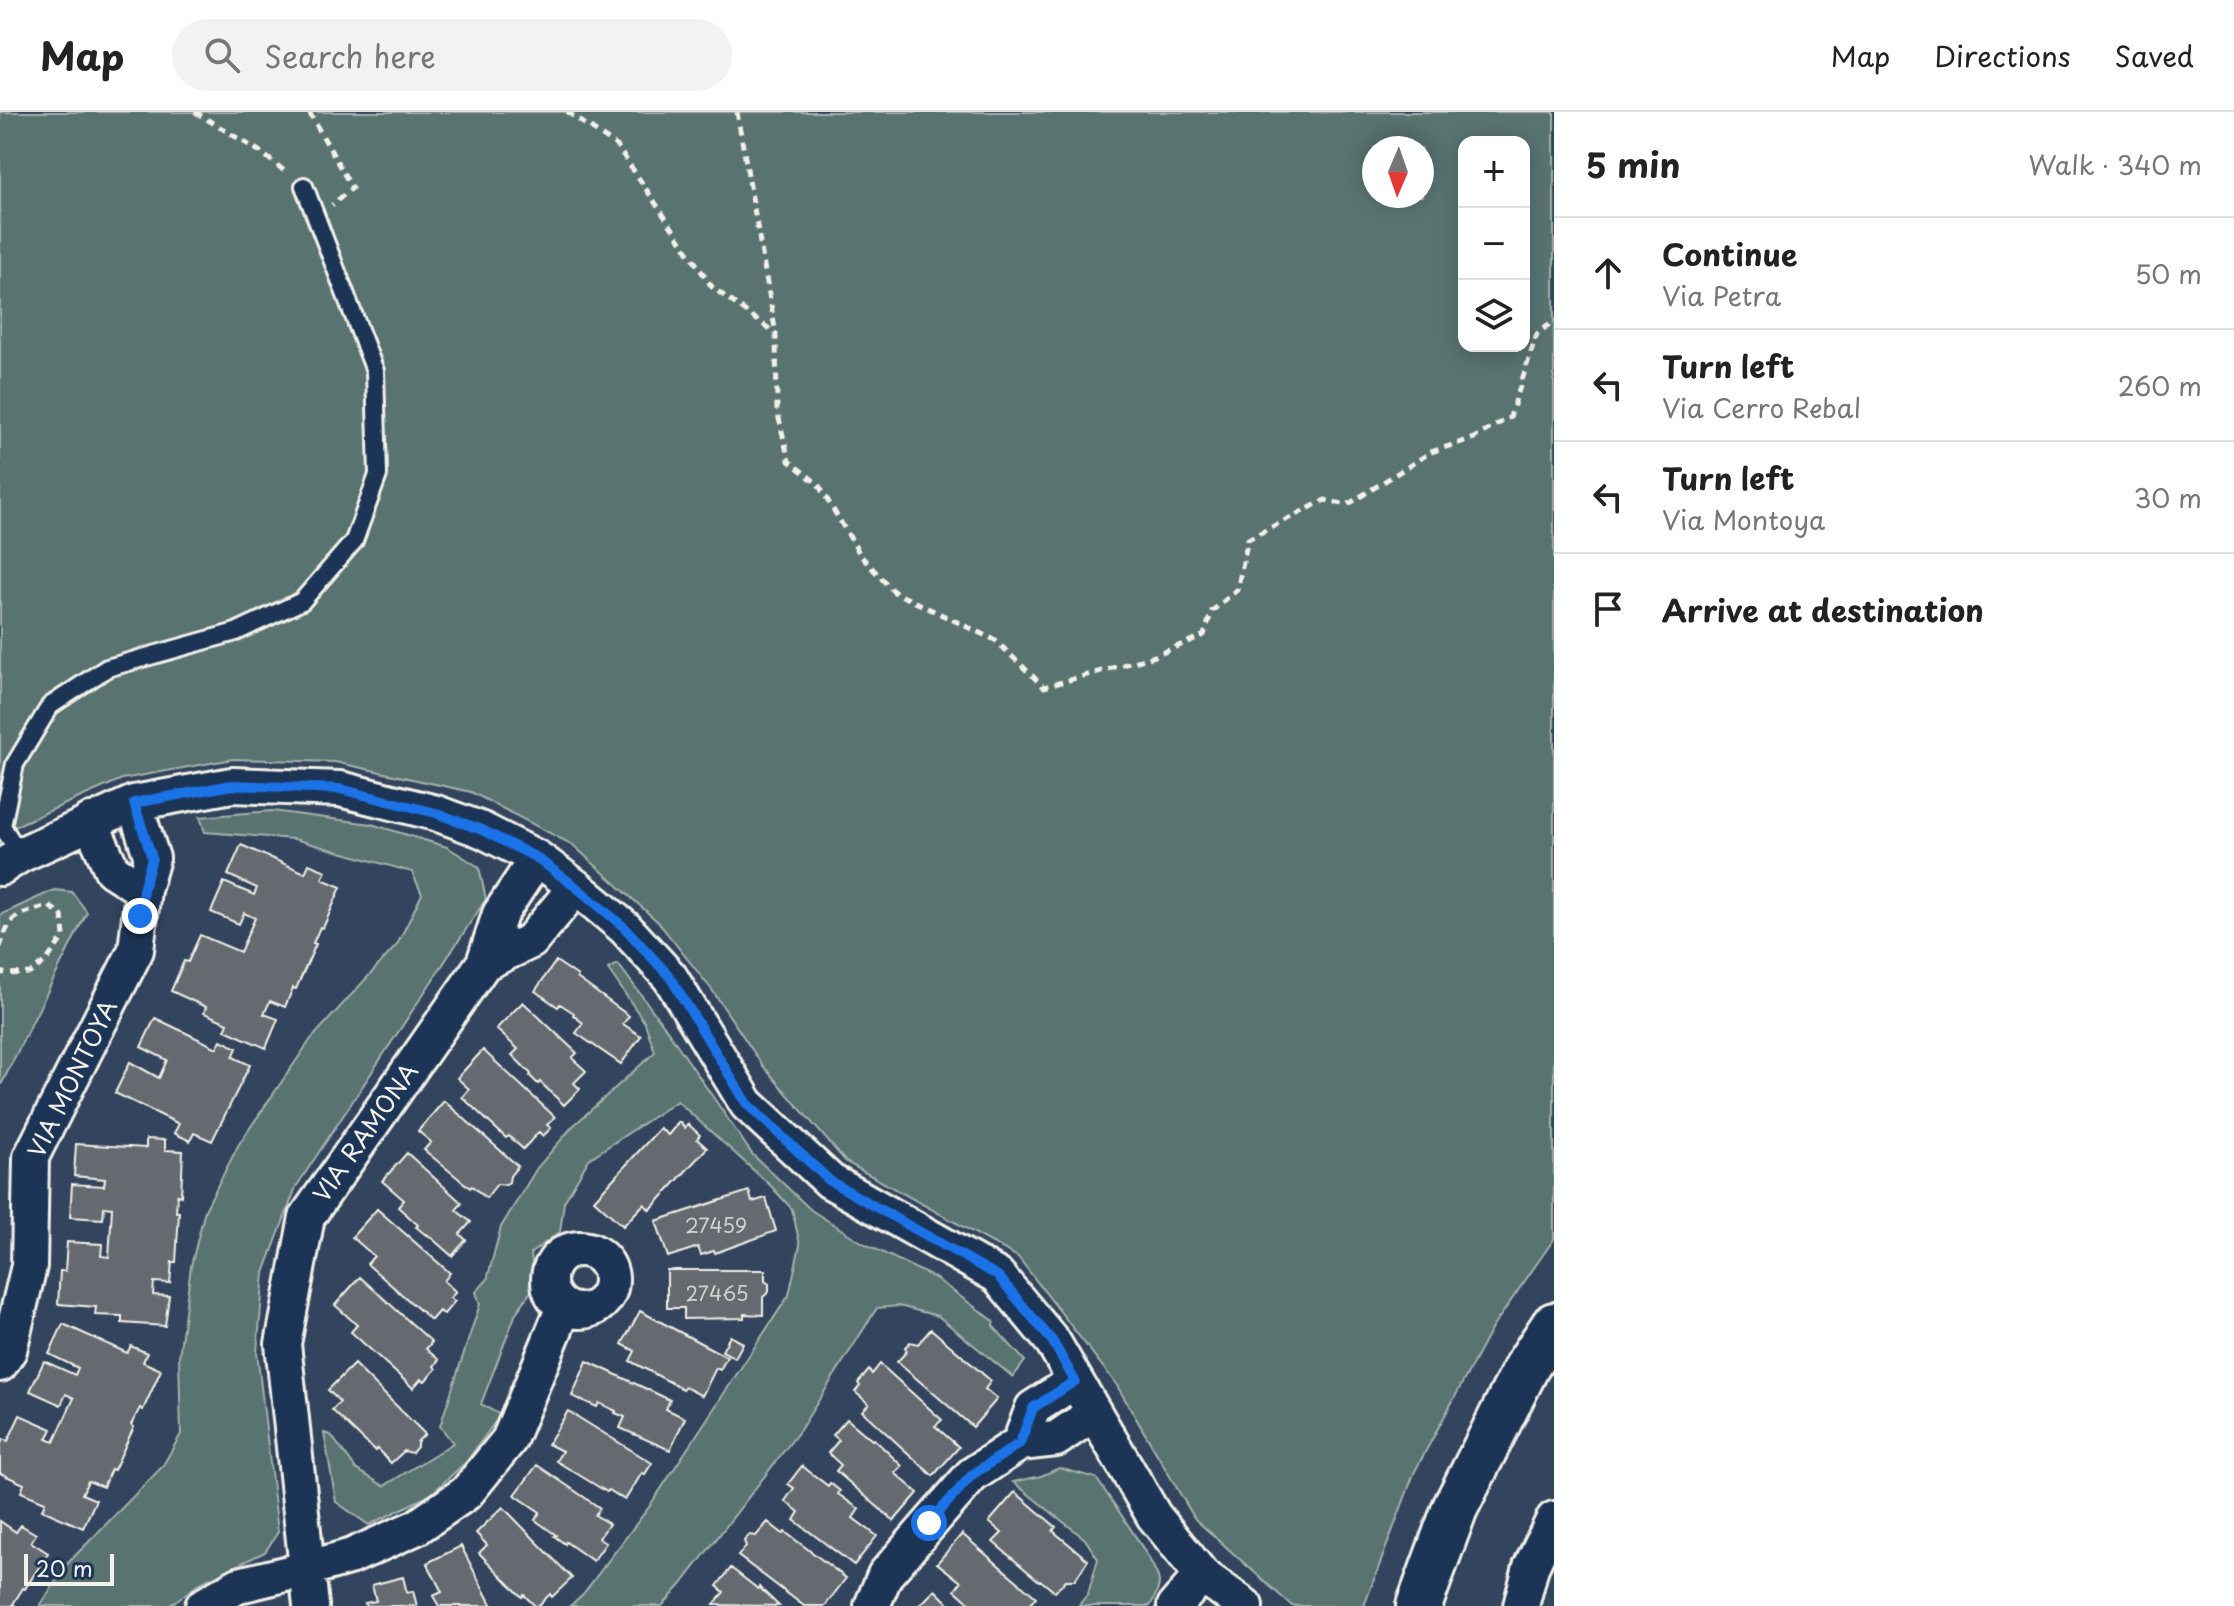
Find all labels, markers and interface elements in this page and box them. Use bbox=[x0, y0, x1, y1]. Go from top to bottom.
search box bbox=[172, 19, 732, 91]
text: Map bbox=[40, 27, 124, 84]
icon: search bbox=[200, 33, 244, 77]
text: Search here bbox=[264, 33, 436, 78]
text: Map bbox=[1831, 34, 1890, 77]
text: Directions bbox=[1934, 34, 2071, 77]
text: Saved bbox=[2115, 34, 2194, 77]
north arrow bbox=[1362, 136, 1434, 208]
map controls bbox=[1458, 136, 1530, 352]
button: + bbox=[1458, 136, 1530, 208]
text: 5 min bbox=[1586, 138, 1680, 190]
text: Walk · 340 m bbox=[2029, 145, 2202, 184]
button: − bbox=[1458, 208, 1530, 280]
text: Continue bbox=[1662, 231, 1797, 276]
icon: ahead bbox=[1586, 251, 1630, 295]
text: 50 m bbox=[2135, 254, 2202, 293]
text: Via Petra bbox=[1662, 276, 1781, 315]
button: layers bbox=[1458, 280, 1530, 352]
text: Turn left bbox=[1662, 343, 1794, 388]
icon: left bbox=[1586, 363, 1630, 407]
text: 260 m bbox=[2118, 366, 2202, 405]
text: Via Cerro Rebal bbox=[1662, 388, 1861, 427]
text: Turn left bbox=[1662, 455, 1794, 500]
icon: left bbox=[1586, 475, 1630, 519]
text: 30 m bbox=[2134, 478, 2202, 517]
text: Via Montoya bbox=[1662, 500, 1825, 539]
icon: arrive bbox=[1586, 587, 1630, 631]
text: Arrive at destination bbox=[1662, 587, 1984, 632]
route end bbox=[122, 898, 158, 934]
street label: VIA MONTOYA bbox=[17, 993, 125, 1163]
street label: VIA RAMONA bbox=[303, 1055, 426, 1209]
house number: 27459 bbox=[685, 1210, 747, 1240]
house number: 27465 bbox=[685, 1278, 749, 1308]
route start bbox=[911, 1505, 947, 1541]
scale bar bbox=[24, 1550, 114, 1586]
text: 20 m bbox=[36, 1551, 93, 1584]

